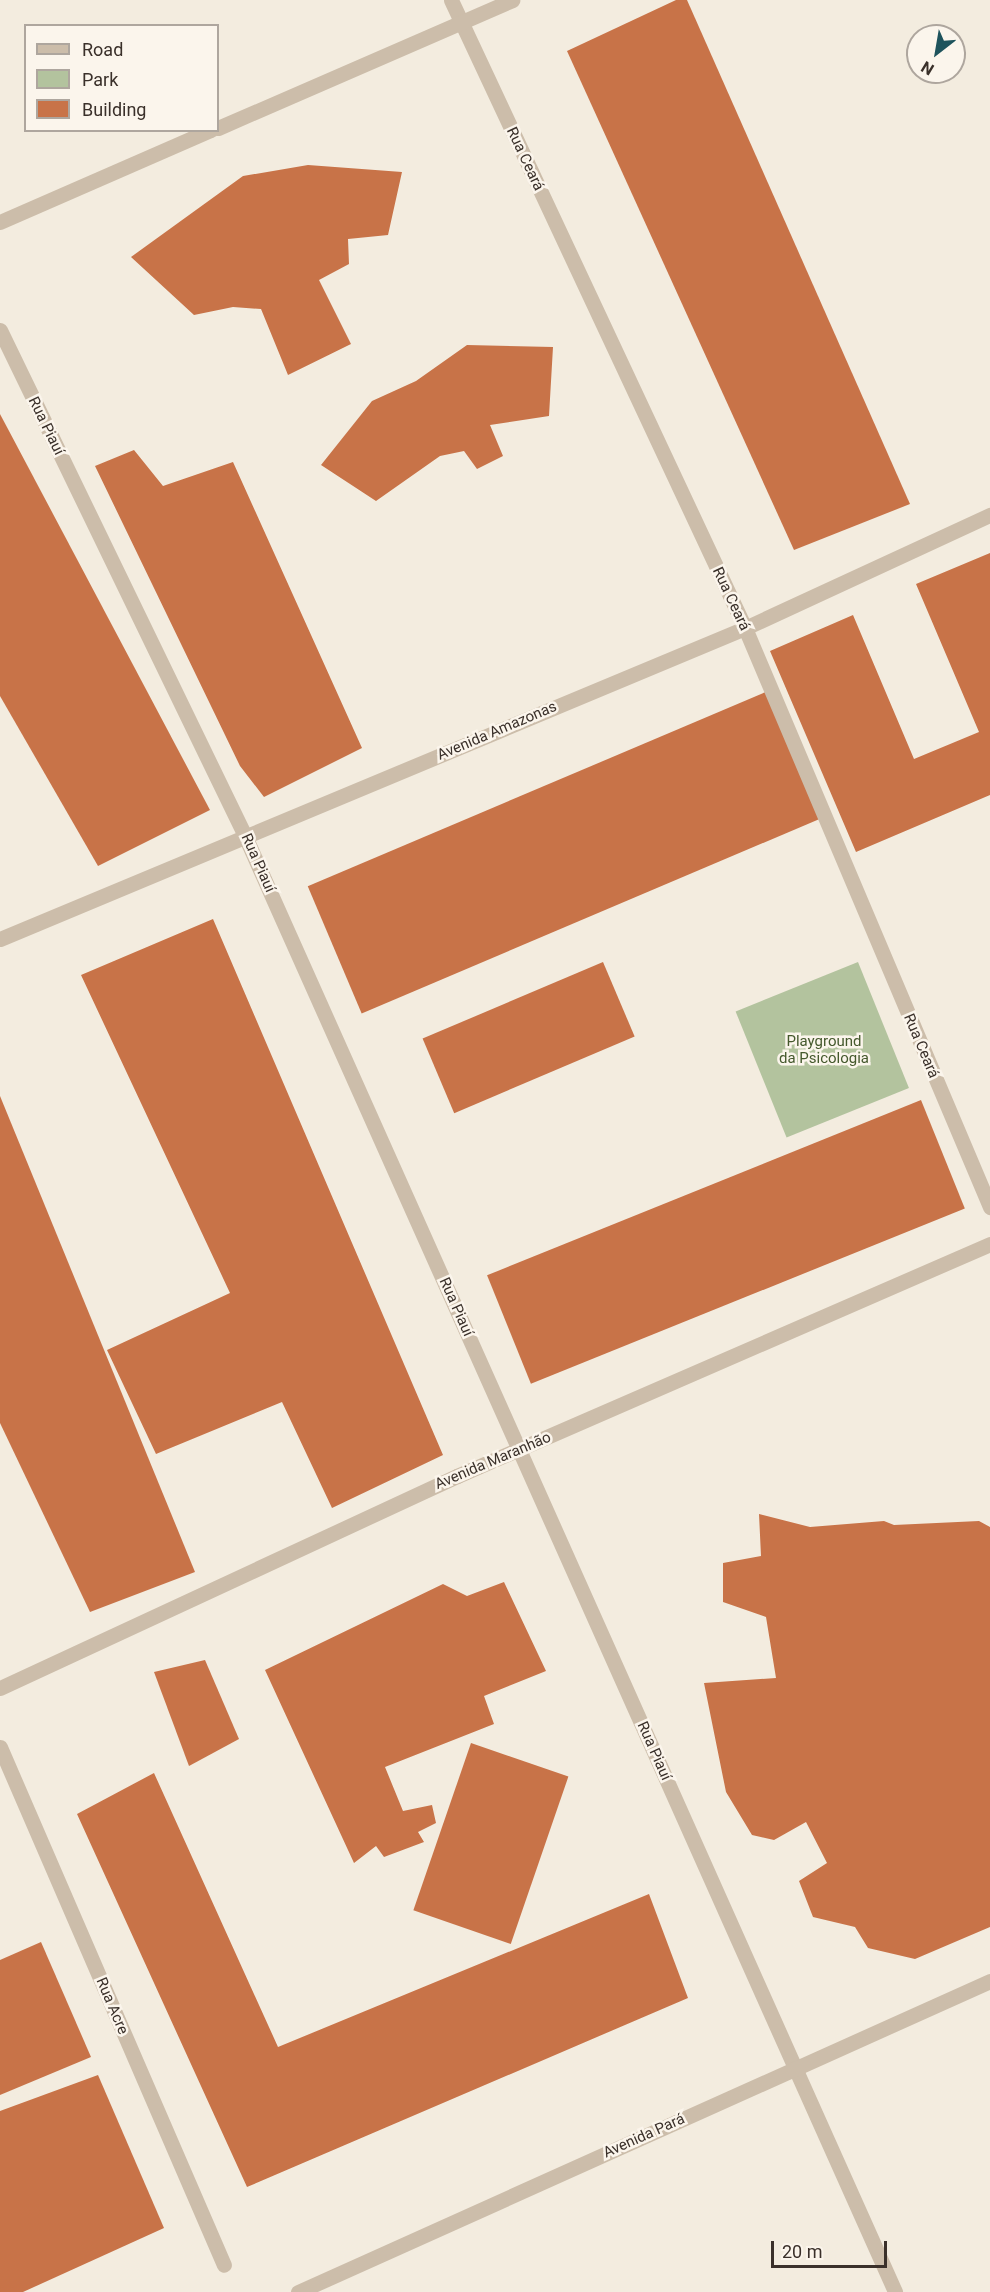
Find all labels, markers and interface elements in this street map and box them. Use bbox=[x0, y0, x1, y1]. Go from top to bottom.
legend bbox=[24, 24, 219, 132]
north arrow bbox=[906, 24, 966, 84]
text: Road bbox=[82, 39, 123, 60]
text: N bbox=[918, 57, 937, 79]
text: Park bbox=[82, 69, 118, 90]
text: Building bbox=[82, 99, 146, 120]
street label: Rua Ceará bbox=[502, 124, 548, 194]
street label: Rua Piauí bbox=[24, 394, 68, 458]
street label: Rua Ceará bbox=[708, 564, 754, 634]
street label: Avenida Amazonas bbox=[435, 698, 559, 764]
street label: Rua Piauí bbox=[237, 831, 279, 895]
street label: Rua Ceará bbox=[899, 1011, 943, 1081]
park label: Playground da Psicologia bbox=[779, 1032, 869, 1067]
street label: Rua Piauí bbox=[435, 1275, 477, 1339]
street label: Avenida Maranhão bbox=[432, 1428, 554, 1494]
street label: Rua Piauí bbox=[633, 1719, 675, 1783]
street label: Rua Acre bbox=[92, 1975, 132, 2037]
street label: Avenida Pará bbox=[600, 2110, 688, 2162]
scale bar bbox=[774, 2229, 890, 2267]
text: 20 m bbox=[782, 2241, 822, 2262]

